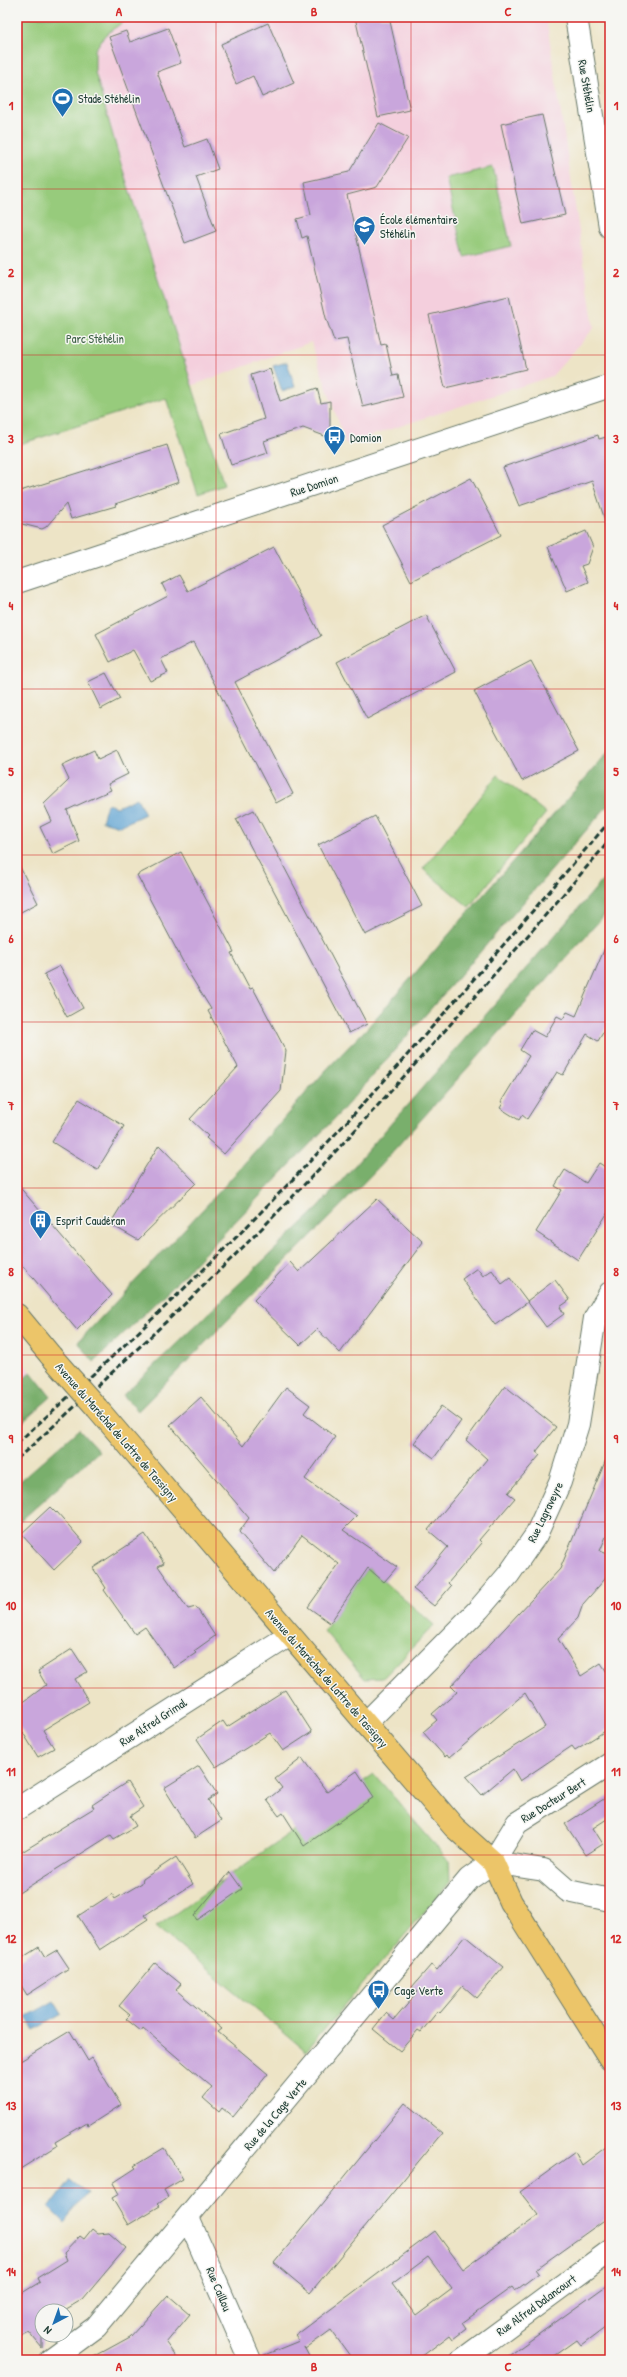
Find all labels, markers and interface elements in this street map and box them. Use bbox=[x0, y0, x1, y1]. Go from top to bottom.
text: A bbox=[116, 2, 123, 20]
text: B bbox=[311, 2, 318, 20]
text: C bbox=[504, 2, 512, 20]
street label: Rue Stéhélin bbox=[574, 58, 600, 114]
sports icon: Stade Stéhélin bbox=[50, 85, 76, 118]
place label: Stade Stéhélin bbox=[78, 90, 140, 107]
text: 1 bbox=[9, 96, 14, 114]
text: 1 bbox=[614, 96, 619, 114]
place label: École élémentaire Stéhélin bbox=[380, 211, 458, 242]
school or university icon: École élémentaire Stéhélin bbox=[351, 213, 377, 246]
text: 2 bbox=[8, 263, 15, 281]
text: 2 bbox=[613, 263, 620, 281]
park label: Parc Stéhélin bbox=[66, 330, 124, 347]
bus stop icon: Domion bbox=[322, 424, 348, 457]
text: 3 bbox=[8, 429, 14, 447]
place label: Domion bbox=[350, 429, 382, 446]
text: 3 bbox=[613, 429, 619, 447]
street label: Rue Domion bbox=[288, 469, 340, 501]
text: 4 bbox=[9, 596, 14, 614]
text: 4 bbox=[614, 596, 619, 614]
text: 5 bbox=[8, 762, 14, 780]
text: 5 bbox=[613, 762, 619, 780]
text: 6 bbox=[8, 929, 14, 947]
text: 6 bbox=[613, 929, 619, 947]
text: 7 bbox=[7, 1096, 15, 1114]
text: 7 bbox=[612, 1096, 620, 1114]
building icon: Esprit Caudéran bbox=[28, 1207, 54, 1240]
place label: Esprit Caudéran bbox=[56, 1212, 126, 1229]
text: 8 bbox=[8, 1262, 14, 1280]
text: 8 bbox=[613, 1262, 619, 1280]
street label: Avenue du Maréchal de Lattre de Tassigny bbox=[52, 1359, 182, 1505]
text: 9 bbox=[9, 1429, 14, 1447]
text: 9 bbox=[614, 1429, 619, 1447]
street label: Rue Lagraveyre bbox=[523, 1479, 567, 1545]
text: 10 bbox=[6, 1596, 16, 1614]
text: 10 bbox=[611, 1596, 621, 1614]
street label: Avenue du Maréchal de Lattre de Tassigny bbox=[262, 1605, 392, 1751]
street label: Rue Alfred Grimal bbox=[116, 1693, 191, 1750]
text: 11 bbox=[6, 1762, 16, 1780]
text: 11 bbox=[611, 1762, 621, 1780]
street label: Rue Docteur Bert bbox=[517, 1773, 589, 1827]
text: 12 bbox=[6, 1929, 17, 1947]
text: 12 bbox=[611, 1929, 622, 1947]
bus stop icon: Cage Verte bbox=[366, 1977, 392, 2010]
place label: Cage Verte bbox=[394, 1982, 443, 1999]
street label: Rue de la Cage Verte bbox=[240, 2074, 311, 2154]
text: 13 bbox=[6, 2096, 16, 2114]
text: 13 bbox=[611, 2096, 621, 2114]
text: 14 bbox=[6, 2262, 16, 2280]
text: 14 bbox=[611, 2262, 621, 2280]
street label: Rue Caillou bbox=[202, 2264, 236, 2314]
street label: Rue Alfred Dalancourt bbox=[493, 2270, 580, 2340]
north arrow bbox=[34, 2303, 74, 2343]
text: N bbox=[41, 2323, 54, 2338]
text: A bbox=[116, 2357, 123, 2375]
text: B bbox=[311, 2357, 318, 2375]
text: C bbox=[504, 2357, 512, 2375]

